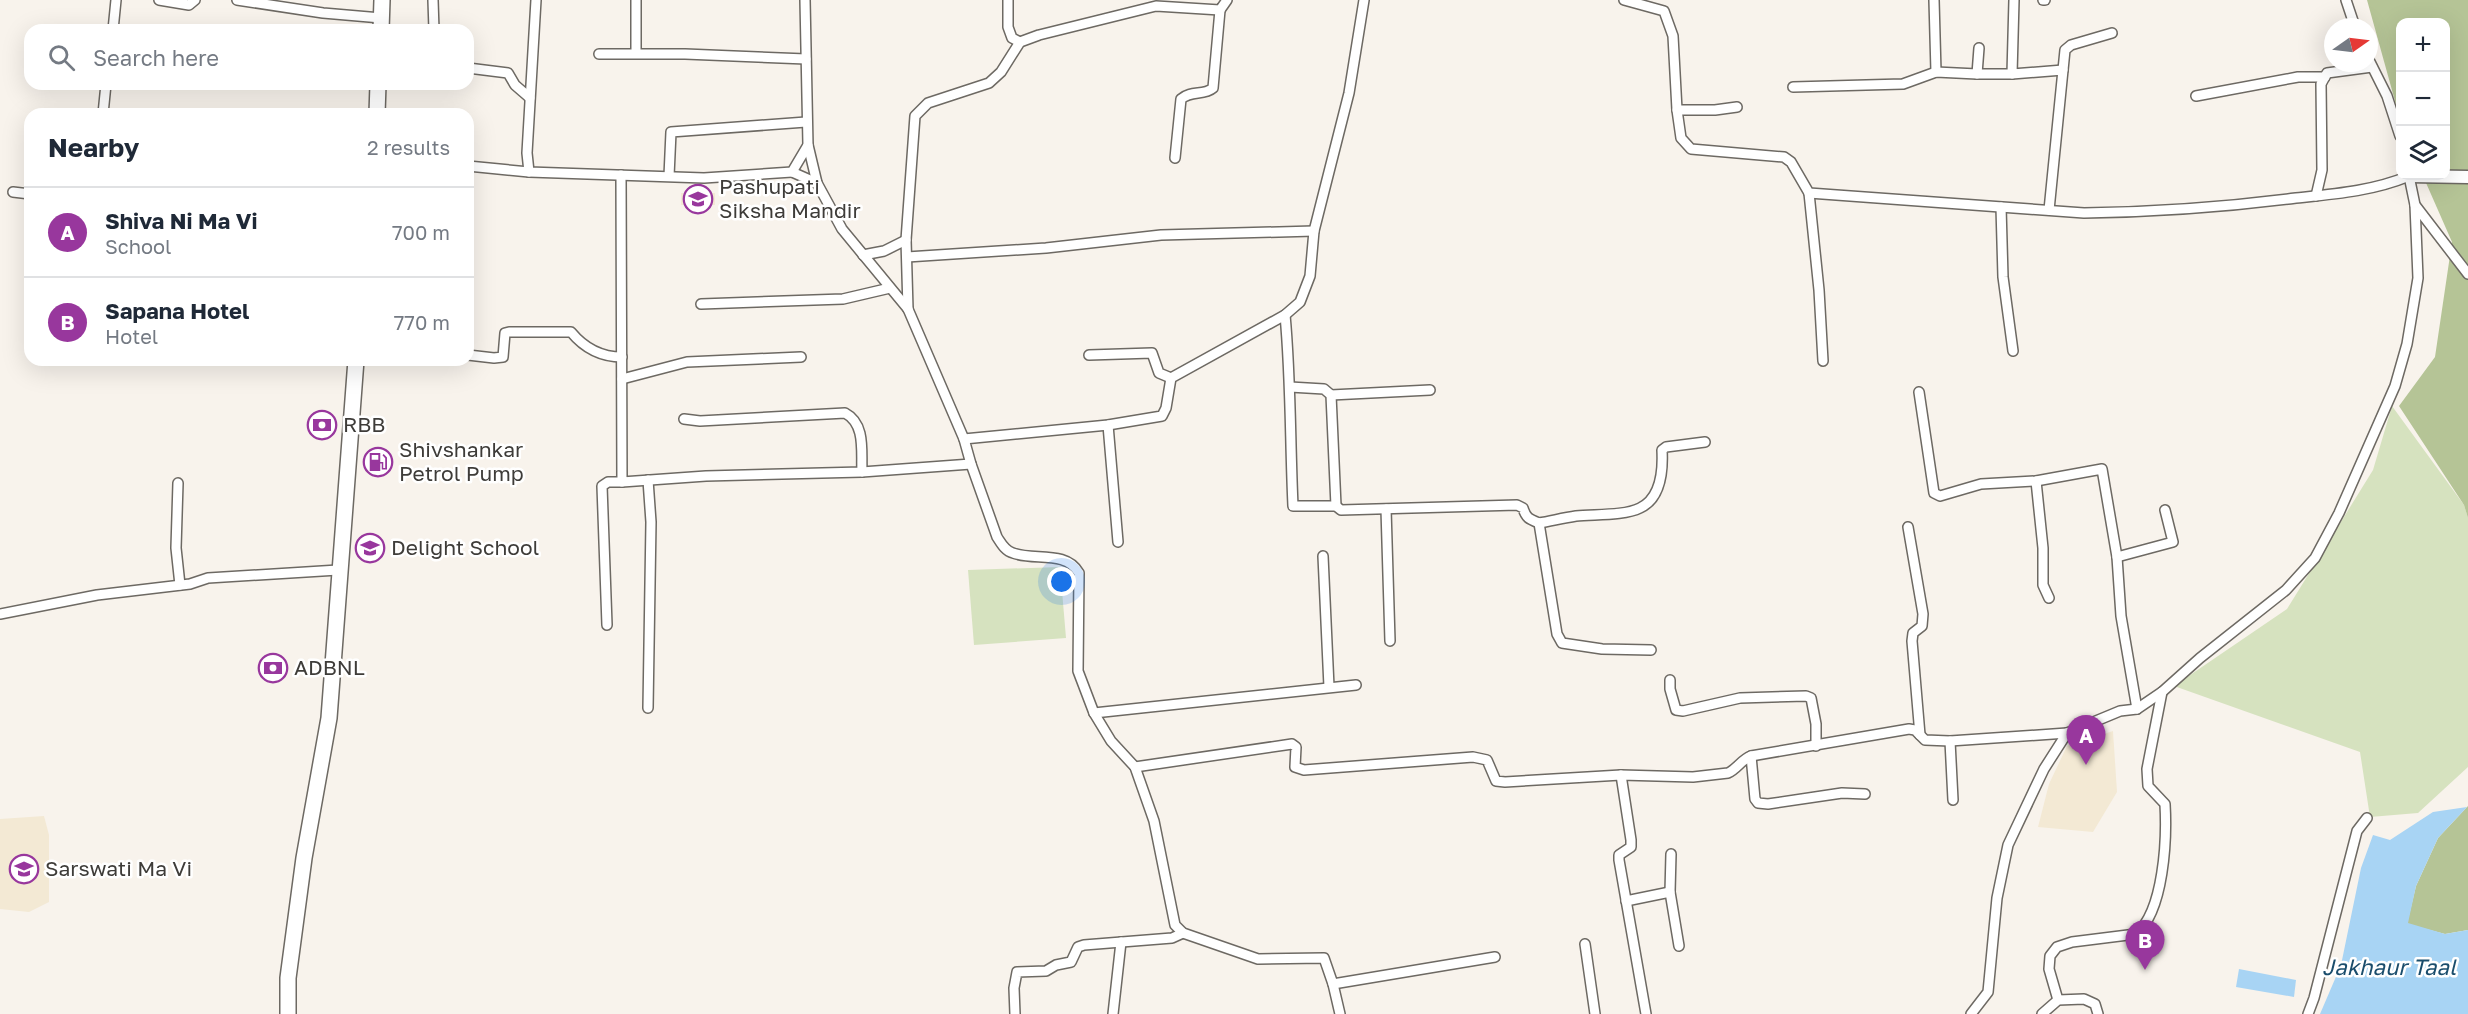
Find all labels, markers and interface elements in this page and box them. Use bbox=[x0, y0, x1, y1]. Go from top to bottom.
north arrow bbox=[2324, 18, 2378, 72]
map controls bbox=[2396, 18, 2450, 180]
button: + bbox=[2396, 18, 2450, 72]
search box bbox=[24, 24, 474, 90]
icon: search bbox=[45, 41, 78, 74]
text: Search here bbox=[93, 44, 219, 71]
button: − bbox=[2396, 72, 2450, 126]
button: layers bbox=[2396, 126, 2450, 180]
text: Nearby bbox=[48, 132, 139, 163]
text: 2 results bbox=[367, 135, 450, 159]
place label: Pashupati Siksha Mandir bbox=[719, 173, 861, 223]
school or university icon: Pashupati Siksha Mandir bbox=[682, 183, 714, 215]
text: Shiva Ni Ma Vi bbox=[105, 207, 258, 234]
text: A bbox=[60, 220, 75, 244]
text: 700 m bbox=[392, 220, 450, 244]
text: School bbox=[105, 234, 171, 258]
text: Sapana Hotel bbox=[105, 297, 249, 324]
text: B bbox=[60, 310, 75, 334]
text: 770 m bbox=[394, 310, 450, 334]
text: Hotel bbox=[105, 324, 158, 348]
bank icon: RBB bbox=[306, 409, 338, 441]
place label: RBB bbox=[343, 411, 385, 437]
place label: Shivshankar Petrol Pump bbox=[399, 436, 524, 486]
fuel station icon: Shivshankar Petrol Pump bbox=[362, 446, 394, 478]
school or university icon: Delight School bbox=[354, 532, 386, 564]
place label: Delight School bbox=[391, 534, 539, 560]
your location bbox=[1047, 567, 1076, 596]
bank icon: ADBNL bbox=[257, 652, 289, 684]
place label: ADBNL bbox=[294, 654, 365, 680]
pin: A bbox=[2066, 716, 2106, 765]
school or university icon: Sarswati Ma Vi bbox=[8, 853, 40, 885]
place label: Sarswati Ma Vi bbox=[45, 855, 192, 881]
pin: B bbox=[2126, 920, 2164, 970]
water label: Jakhaur Taal bbox=[2322, 953, 2457, 980]

